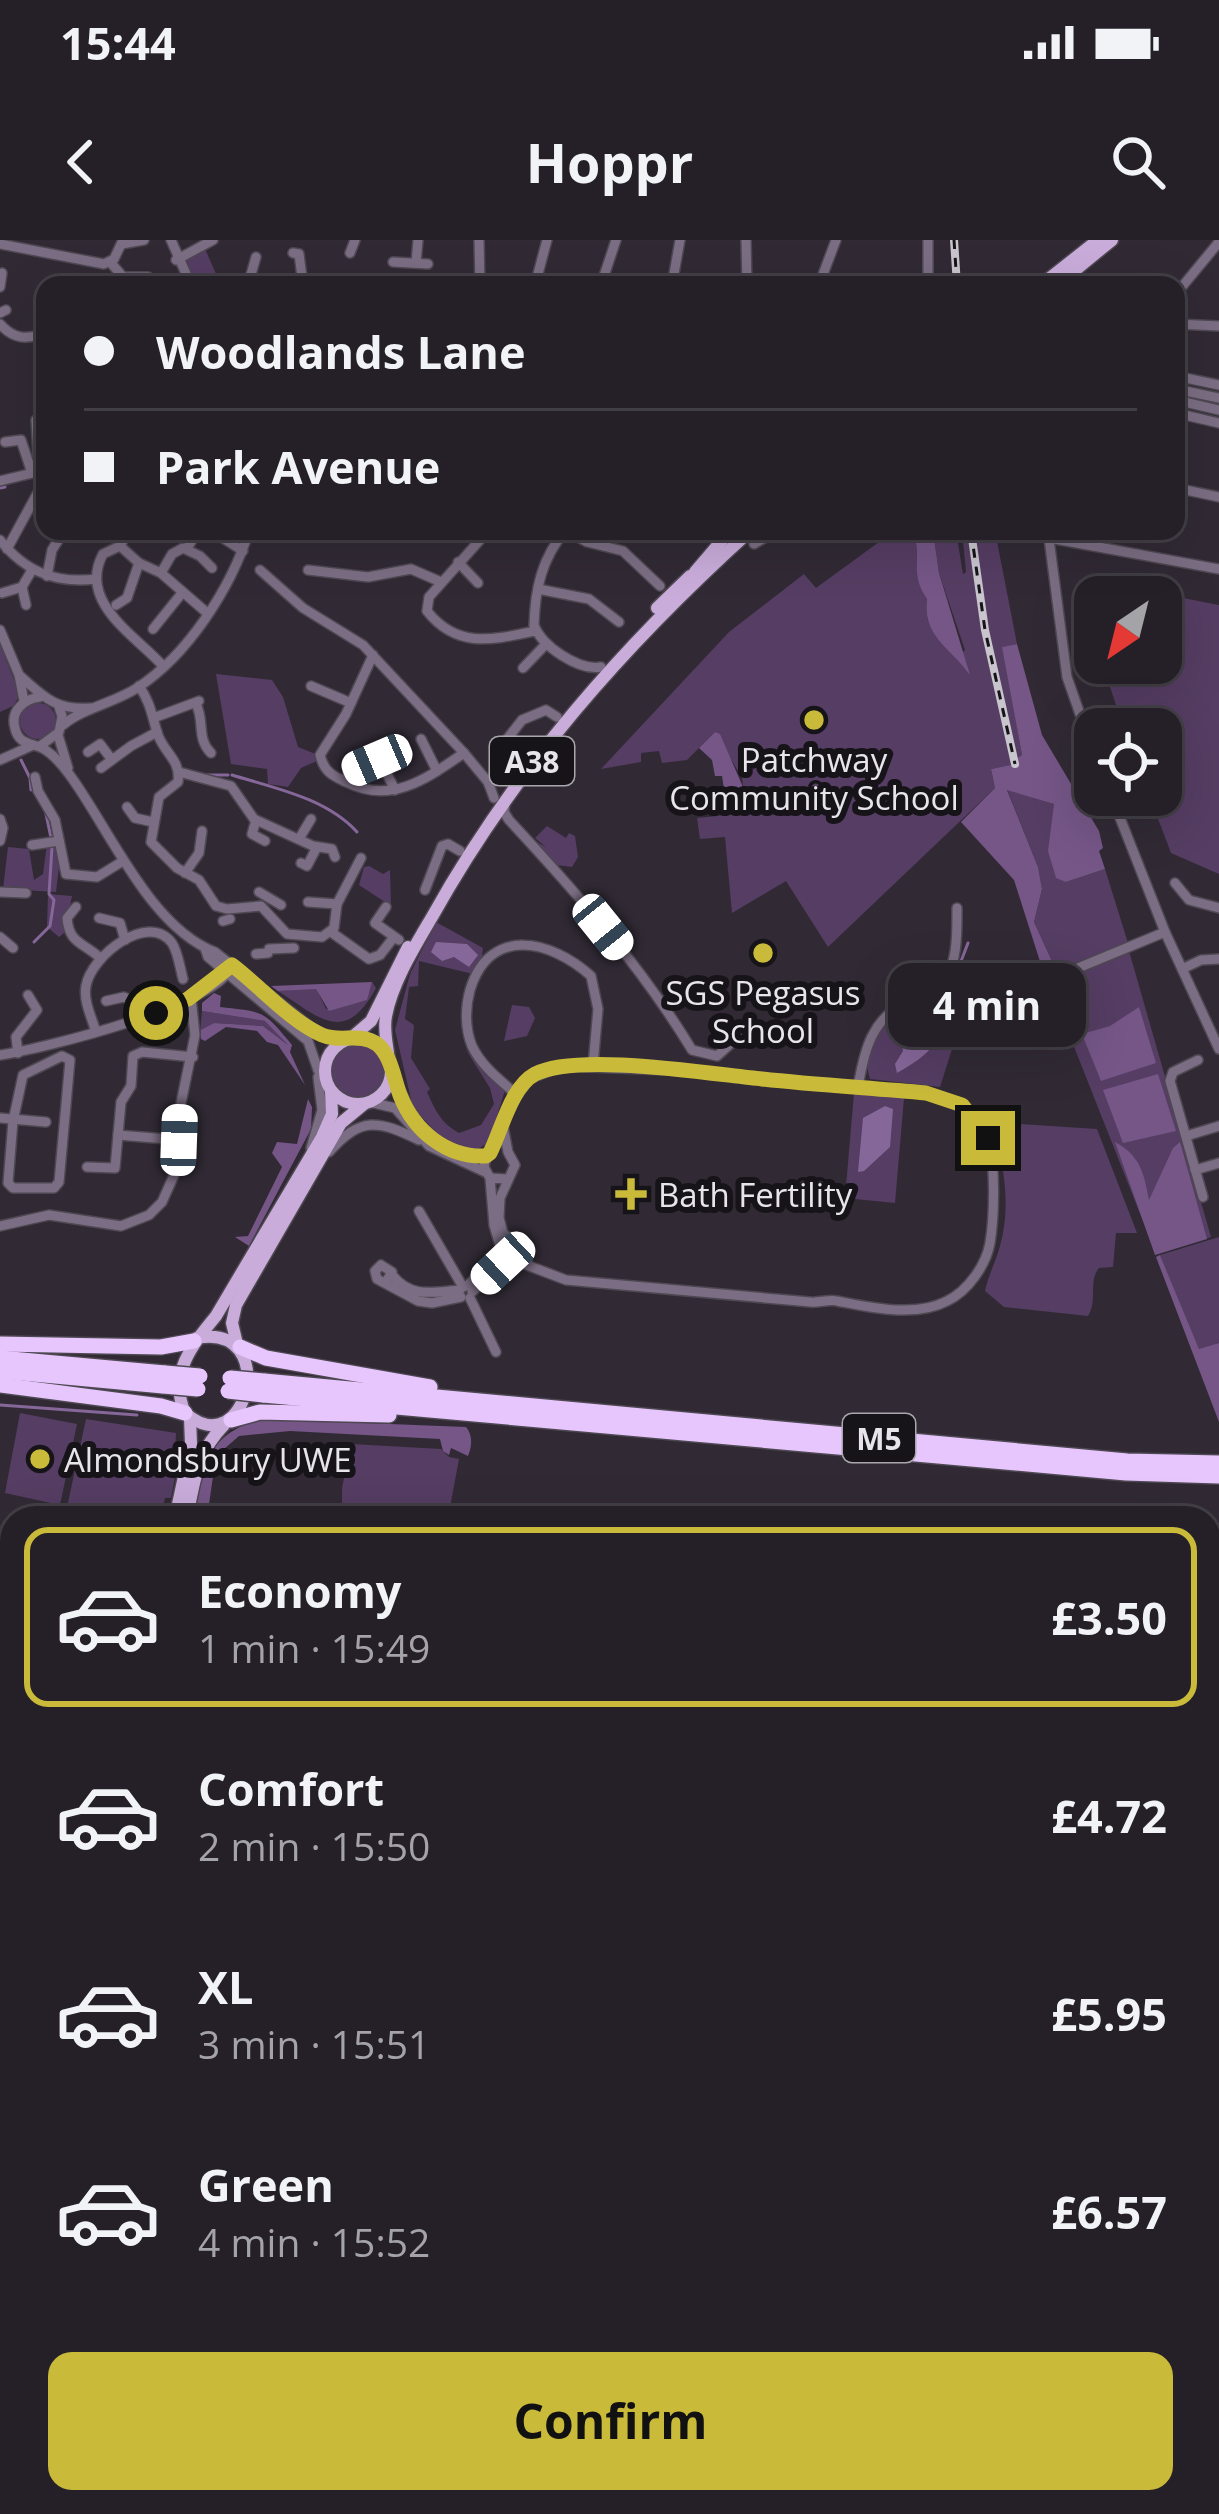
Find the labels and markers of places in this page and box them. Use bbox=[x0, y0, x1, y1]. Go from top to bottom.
marker: Patchway Community School bbox=[801, 707, 827, 733]
place label: Patchway Community School bbox=[669, 737, 959, 820]
marker: SGS Pegasus School bbox=[750, 940, 776, 966]
place label: SGS Pegasus School bbox=[665, 970, 861, 1053]
place label: Bath Fertility bbox=[658, 1172, 853, 1217]
marker: Bath Fertility bbox=[615, 1178, 647, 1210]
place label: Almondsbury UWE bbox=[64, 1437, 352, 1482]
marker: Almondsbury UWE bbox=[27, 1446, 53, 1472]

